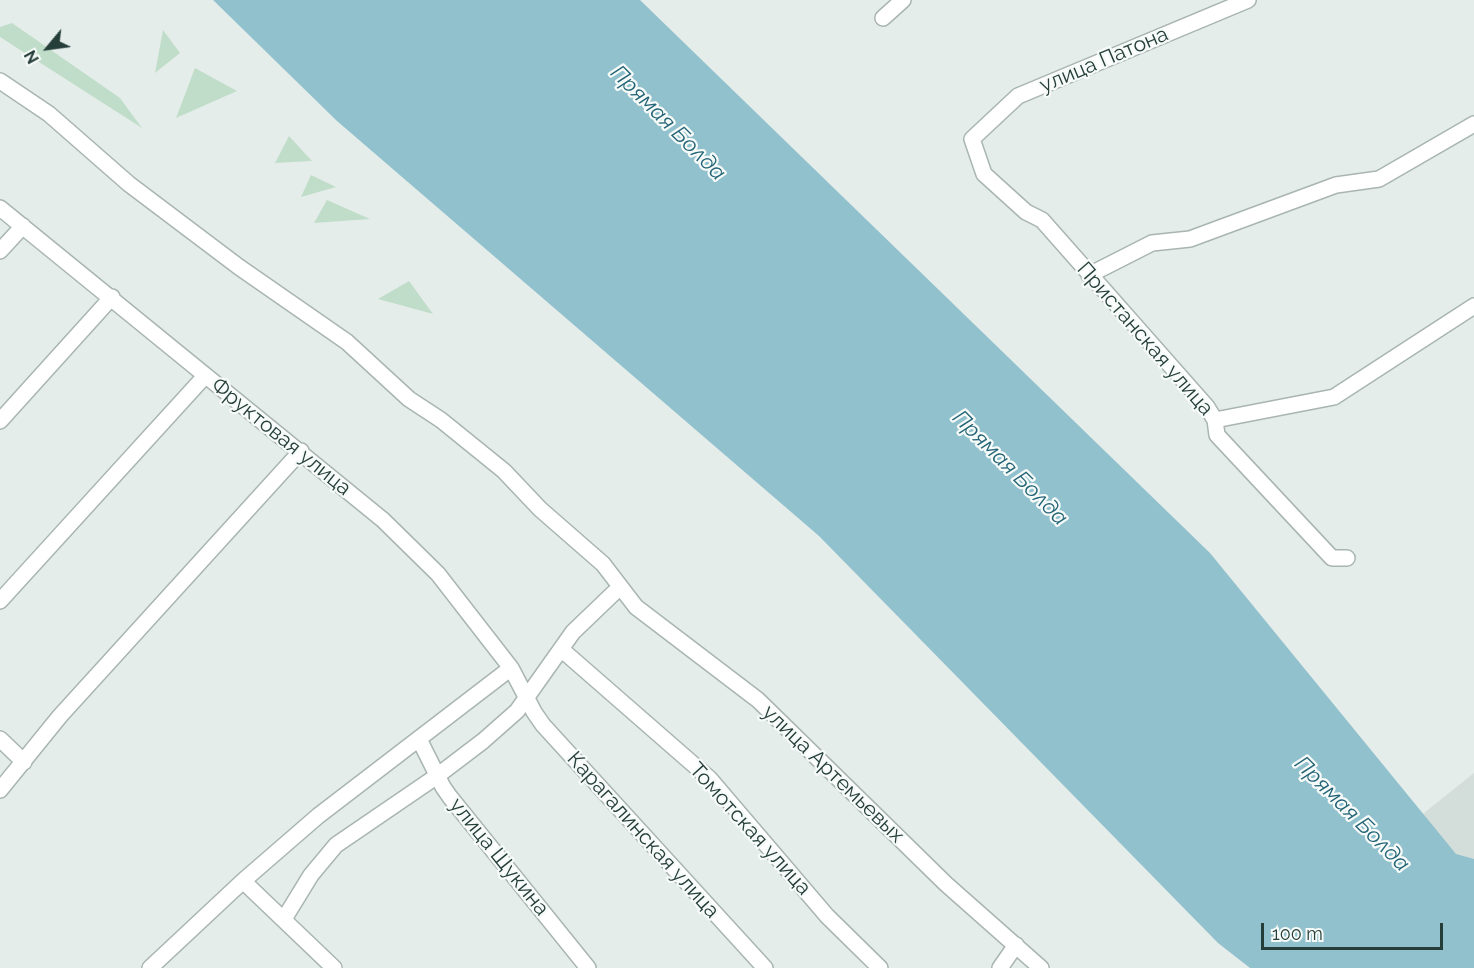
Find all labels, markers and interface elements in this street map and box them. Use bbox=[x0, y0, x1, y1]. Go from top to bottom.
north arrow bbox=[18, 18, 78, 78]
street label: улица Патона bbox=[1036, 22, 1172, 98]
text: N bbox=[21, 47, 43, 67]
water label: Прямая Болда bbox=[605, 60, 731, 186]
street label: Пристанская улица bbox=[1071, 257, 1219, 421]
street label: Фруктовая улица bbox=[206, 373, 356, 501]
water label: Прямая Болда bbox=[947, 405, 1073, 531]
street label: улица Артемьевых bbox=[757, 700, 909, 848]
street label: Карагалинская улица bbox=[562, 747, 724, 923]
water label: Прямая Болда bbox=[1289, 751, 1415, 877]
street label: Томотская улица bbox=[684, 758, 816, 900]
street label: улица Щукина bbox=[444, 793, 554, 921]
scale bar bbox=[1264, 911, 1446, 949]
text: 100 m bbox=[1272, 923, 1323, 944]

